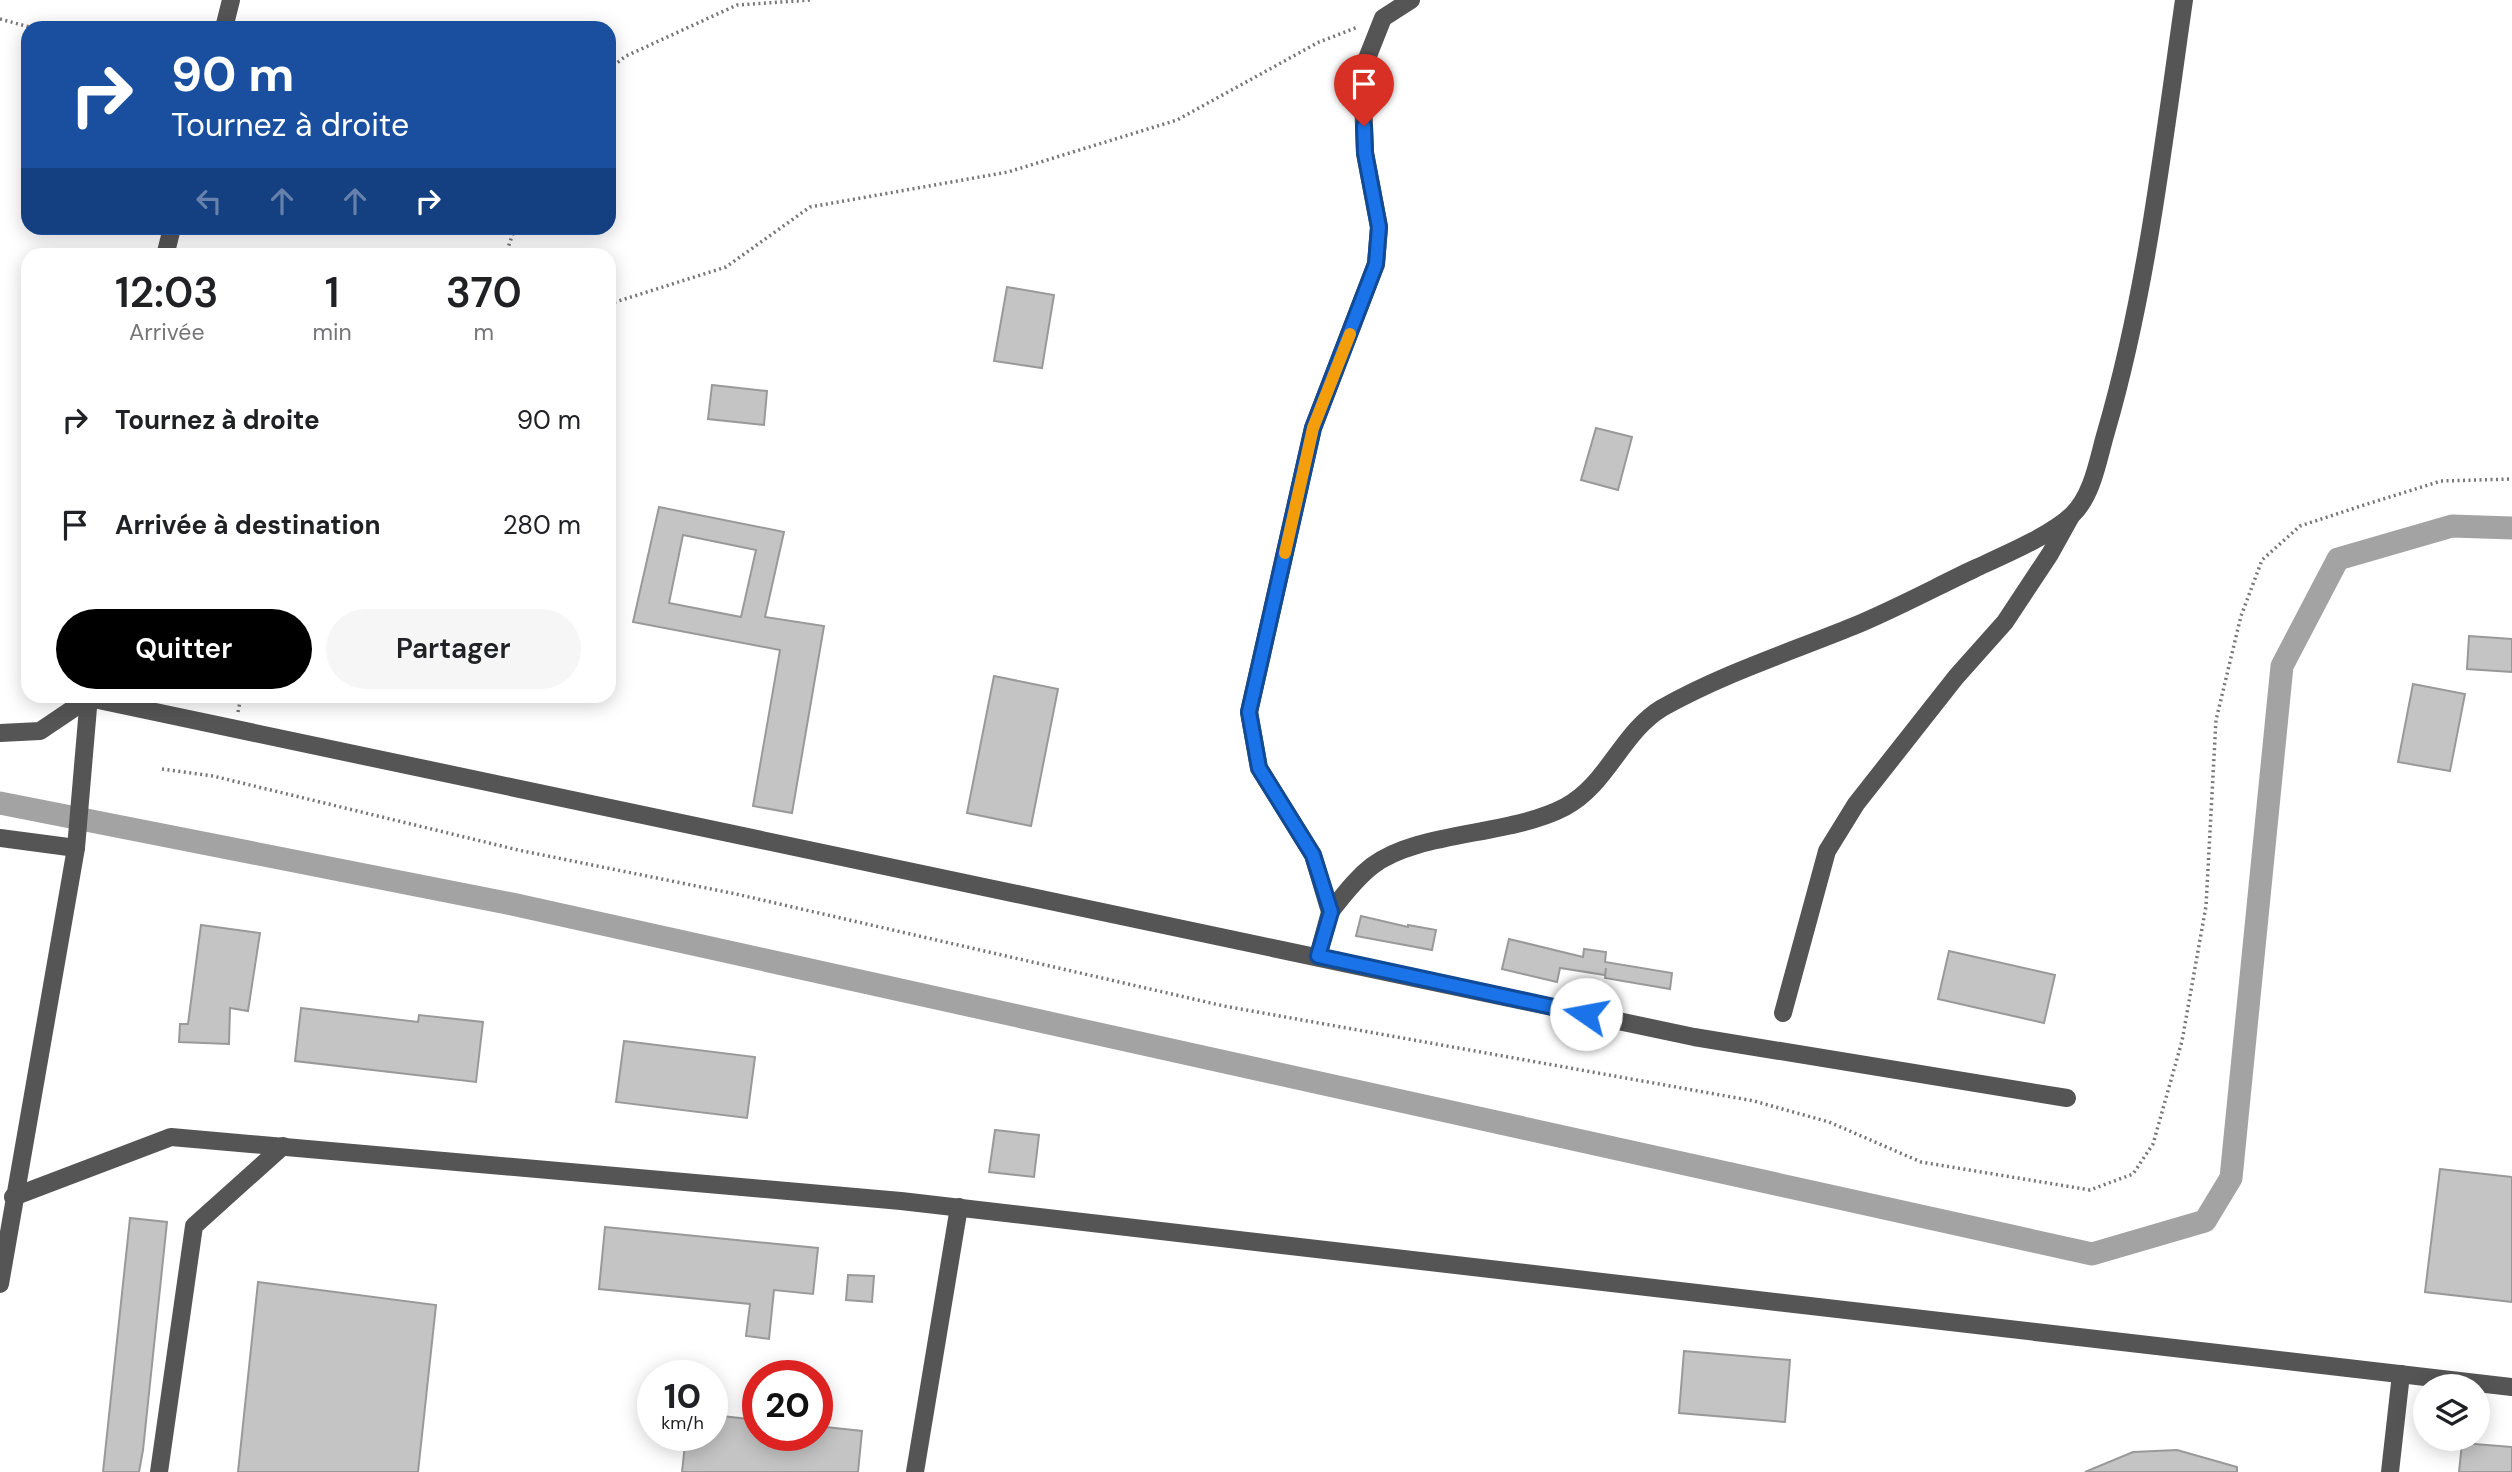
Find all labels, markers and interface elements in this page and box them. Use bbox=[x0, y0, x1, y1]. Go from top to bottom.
text: 90 m bbox=[171, 42, 294, 106]
icon: right bbox=[56, 49, 147, 140]
pin bbox=[1334, 54, 1394, 126]
icon: arrive bbox=[1345, 65, 1383, 103]
text: Tournez à droite bbox=[171, 104, 409, 146]
icon: left bbox=[190, 182, 228, 220]
icon: ahead bbox=[263, 182, 301, 220]
icon: ahead bbox=[336, 182, 374, 220]
icon: right bbox=[409, 182, 447, 220]
text: 12:03 bbox=[115, 265, 218, 320]
text: 1 bbox=[325, 265, 339, 320]
text: 370 bbox=[446, 265, 522, 320]
text: Arrivée bbox=[129, 317, 204, 347]
text: min bbox=[312, 317, 352, 347]
text: m bbox=[474, 317, 494, 347]
icon: right bbox=[56, 401, 94, 439]
text: Tournez à droite bbox=[115, 403, 320, 437]
text: 90 m bbox=[517, 403, 581, 437]
icon: arrive bbox=[56, 506, 94, 544]
text: Arrivée à destination bbox=[115, 508, 381, 542]
text: 280 m bbox=[503, 508, 581, 542]
button: Quitter bbox=[56, 609, 312, 689]
button: Partager bbox=[326, 609, 581, 689]
position arrow bbox=[1549, 977, 1623, 1051]
speed limit sign: 20 bbox=[742, 1360, 833, 1451]
text: 10 bbox=[664, 1373, 701, 1419]
map controls bbox=[2413, 1374, 2490, 1451]
button: layers bbox=[2413, 1374, 2490, 1451]
text: km/h bbox=[661, 1411, 704, 1435]

